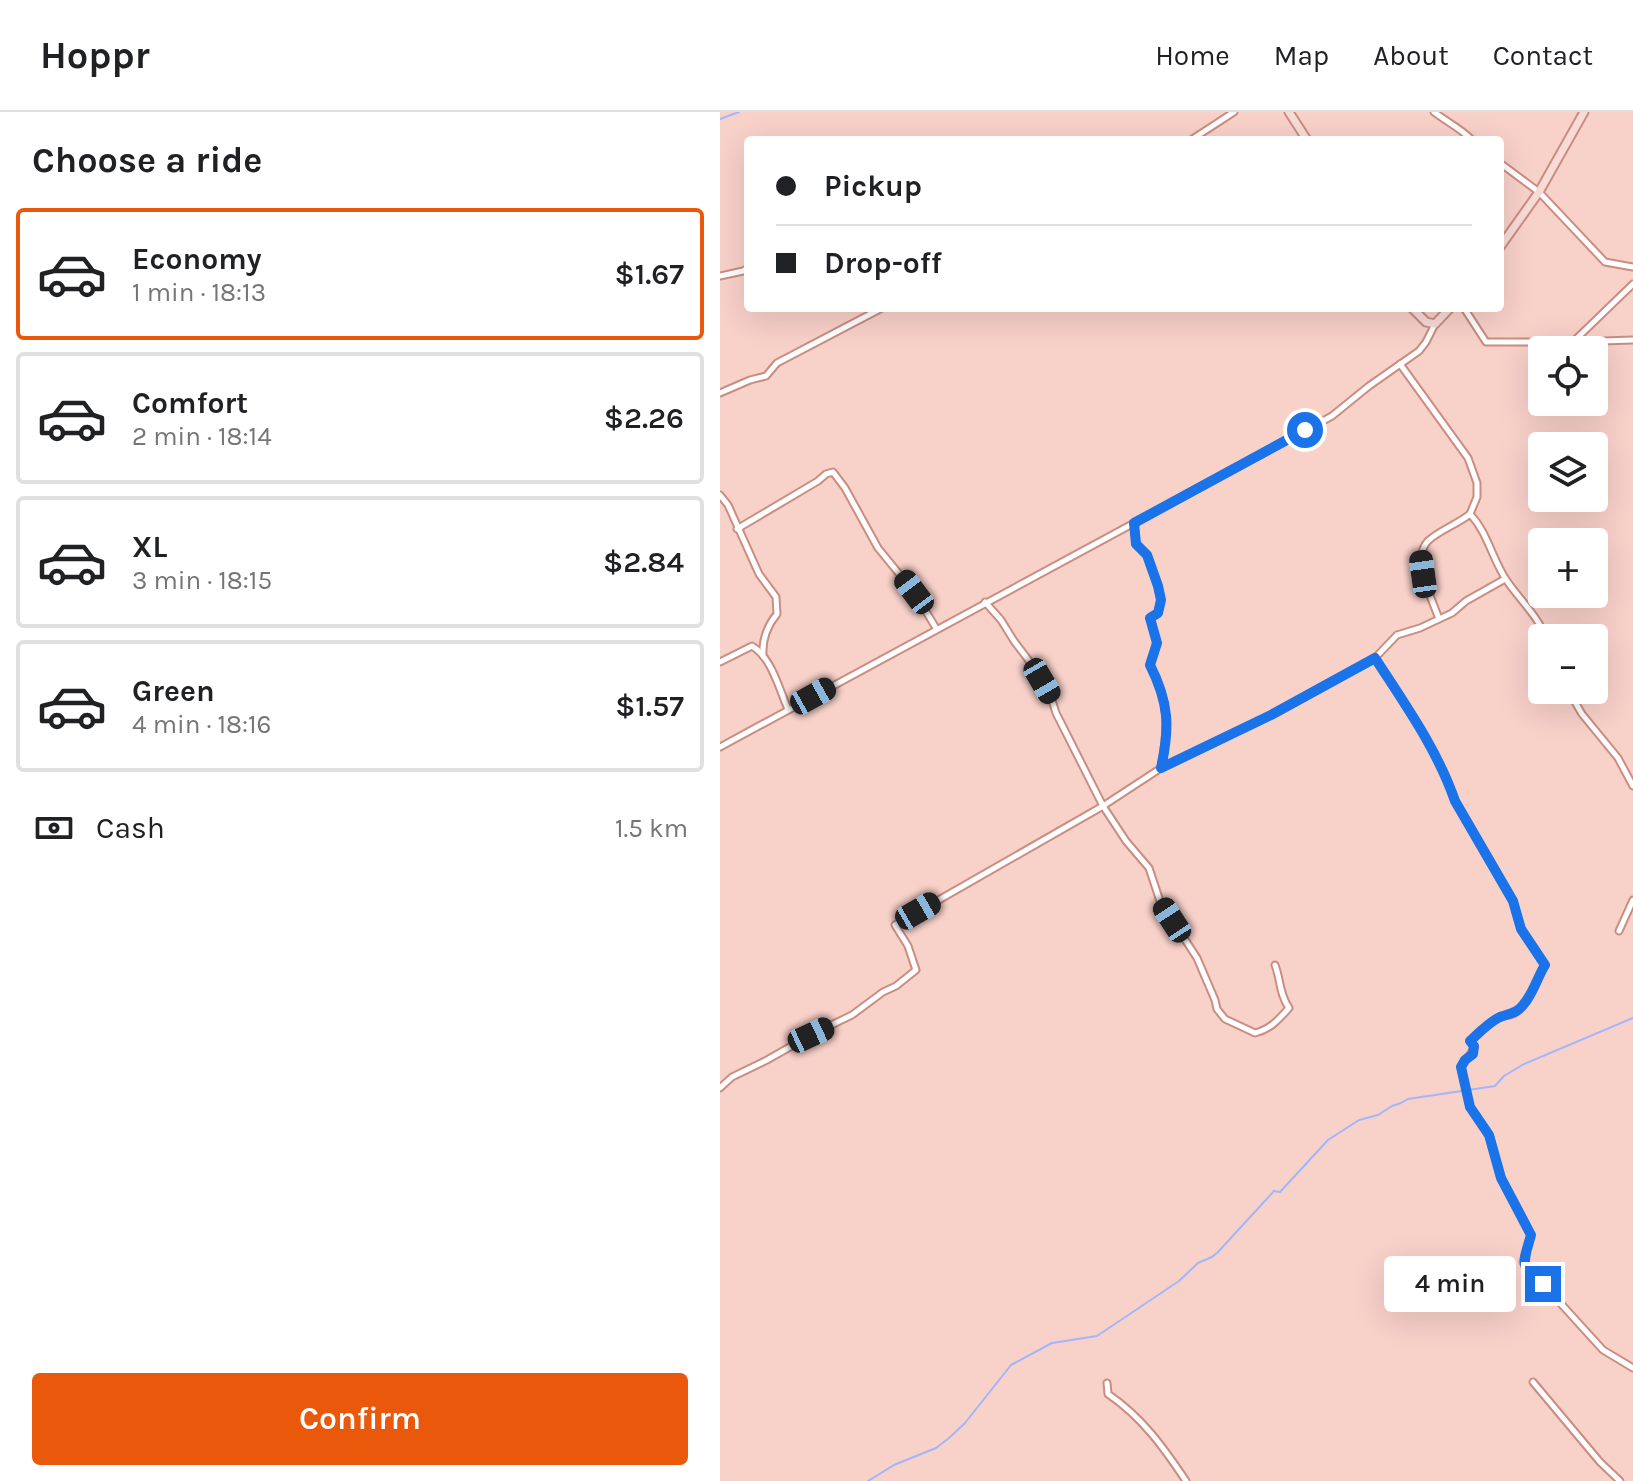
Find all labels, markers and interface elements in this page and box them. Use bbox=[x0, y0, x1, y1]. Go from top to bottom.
text: Hoppr bbox=[40, 33, 150, 78]
text: Home bbox=[1155, 39, 1230, 72]
text: Map bbox=[1274, 39, 1329, 72]
text: About bbox=[1373, 39, 1449, 72]
text: Contact bbox=[1493, 39, 1593, 72]
text: Choose a ride bbox=[32, 139, 262, 181]
text: Pickup bbox=[824, 168, 922, 204]
icon: car bbox=[36, 238, 108, 310]
text: Economy bbox=[132, 241, 262, 277]
text: Drop-off bbox=[824, 245, 942, 281]
text: $1.67 bbox=[615, 256, 684, 292]
text: 1 min · 18:13 bbox=[132, 277, 266, 308]
map controls bbox=[1528, 336, 1608, 704]
button: locate bbox=[1528, 336, 1608, 416]
icon: car bbox=[36, 382, 108, 454]
text: Comfort bbox=[132, 385, 248, 421]
text: $2.26 bbox=[604, 400, 684, 436]
route start bbox=[1287, 412, 1323, 448]
text: 2 min · 18:14 bbox=[132, 421, 272, 452]
button: layers bbox=[1528, 432, 1608, 512]
icon: car bbox=[36, 526, 108, 598]
button: + bbox=[1528, 528, 1608, 608]
text: XL bbox=[132, 529, 167, 565]
text: $2.84 bbox=[603, 544, 684, 580]
car bbox=[1408, 549, 1438, 599]
text: 3 min · 18:15 bbox=[132, 565, 272, 596]
car bbox=[890, 566, 938, 618]
button: − bbox=[1528, 624, 1608, 704]
car bbox=[1020, 654, 1064, 708]
icon: car bbox=[36, 670, 108, 742]
text: Green bbox=[132, 673, 215, 709]
car bbox=[786, 674, 840, 718]
text: $1.57 bbox=[615, 688, 684, 724]
text: 4 min · 18:16 bbox=[132, 709, 272, 740]
icon: cash bbox=[32, 806, 76, 850]
text: Cash bbox=[96, 810, 165, 846]
text: 1.5 km bbox=[615, 813, 688, 844]
car bbox=[891, 889, 945, 933]
car bbox=[1149, 893, 1195, 947]
car bbox=[784, 1014, 838, 1056]
callout: 4 min bbox=[1383, 1256, 1515, 1312]
route end bbox=[1525, 1266, 1561, 1302]
text: 4 min bbox=[1415, 1268, 1485, 1299]
button: Confirm bbox=[32, 1373, 688, 1465]

